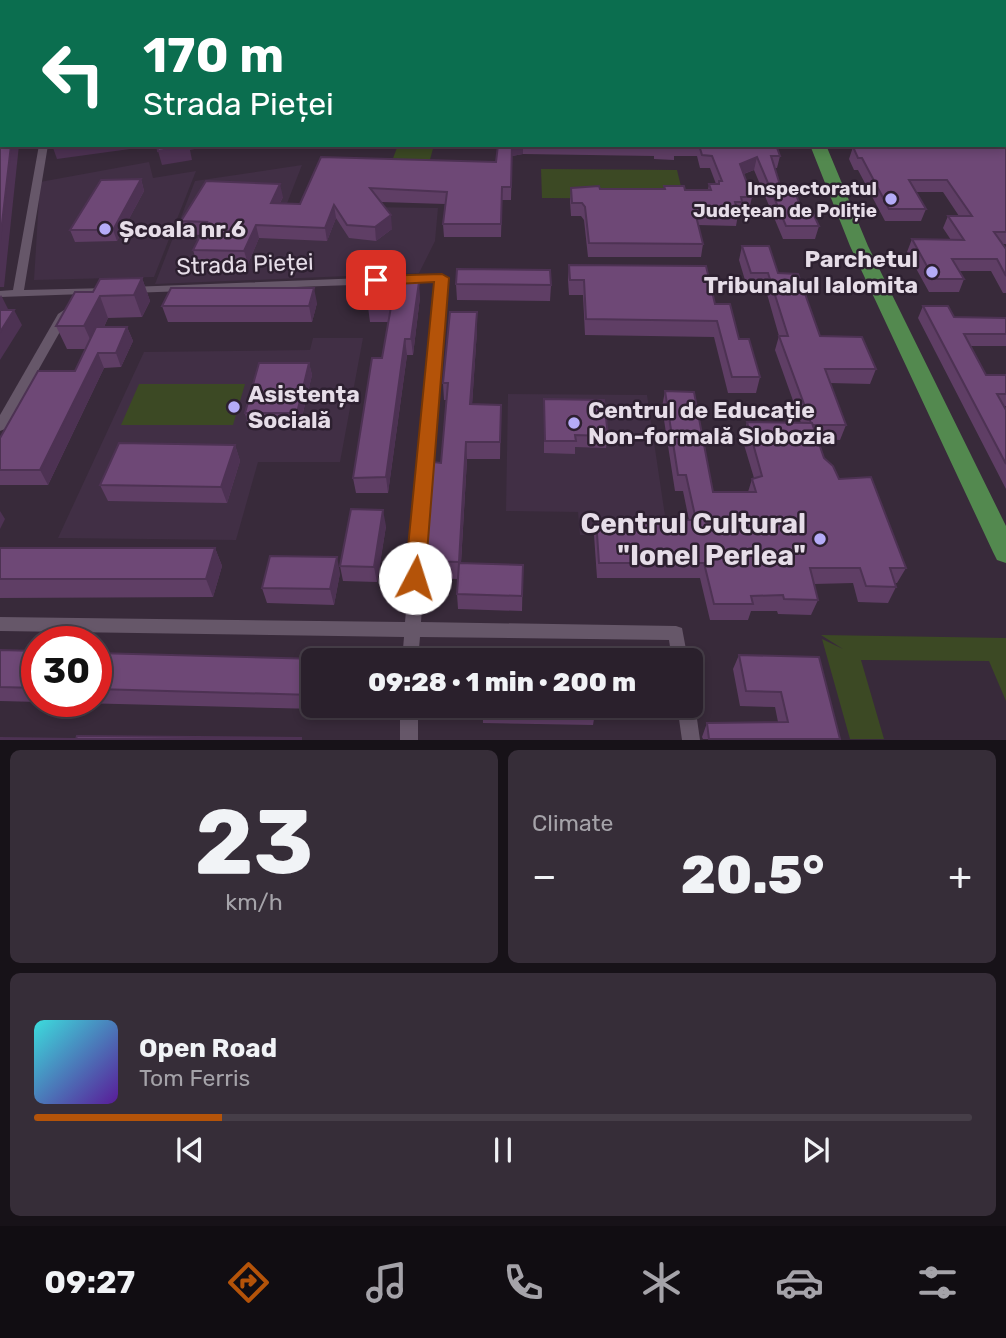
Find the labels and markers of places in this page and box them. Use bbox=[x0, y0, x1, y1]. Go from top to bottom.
place label: Inspectoratul Județean de Poliție bbox=[693, 177, 877, 222]
marker: Inspectoratul Județean de Poliție bbox=[883, 191, 899, 207]
place label: Școala nr.6 bbox=[119, 215, 246, 243]
marker: Școala nr.6 bbox=[97, 221, 113, 237]
place label: Parchetul Tribunalul Ialomita bbox=[704, 245, 918, 299]
pin bbox=[346, 250, 406, 310]
marker: Parchetul Tribunalul Ialomita bbox=[924, 264, 940, 280]
place label: Asistența Socială bbox=[248, 380, 360, 434]
place label: Centrul de Educație Non-formală Slobozia bbox=[588, 396, 836, 450]
marker: Asistența Socială bbox=[226, 399, 242, 415]
marker: Centrul de Educație Non-formală Slobozia bbox=[566, 415, 582, 431]
place label: Centrul Cultural "Ionel Perlea" bbox=[581, 507, 806, 572]
marker: Centrul Cultural "Ionel Perlea" bbox=[812, 531, 828, 547]

